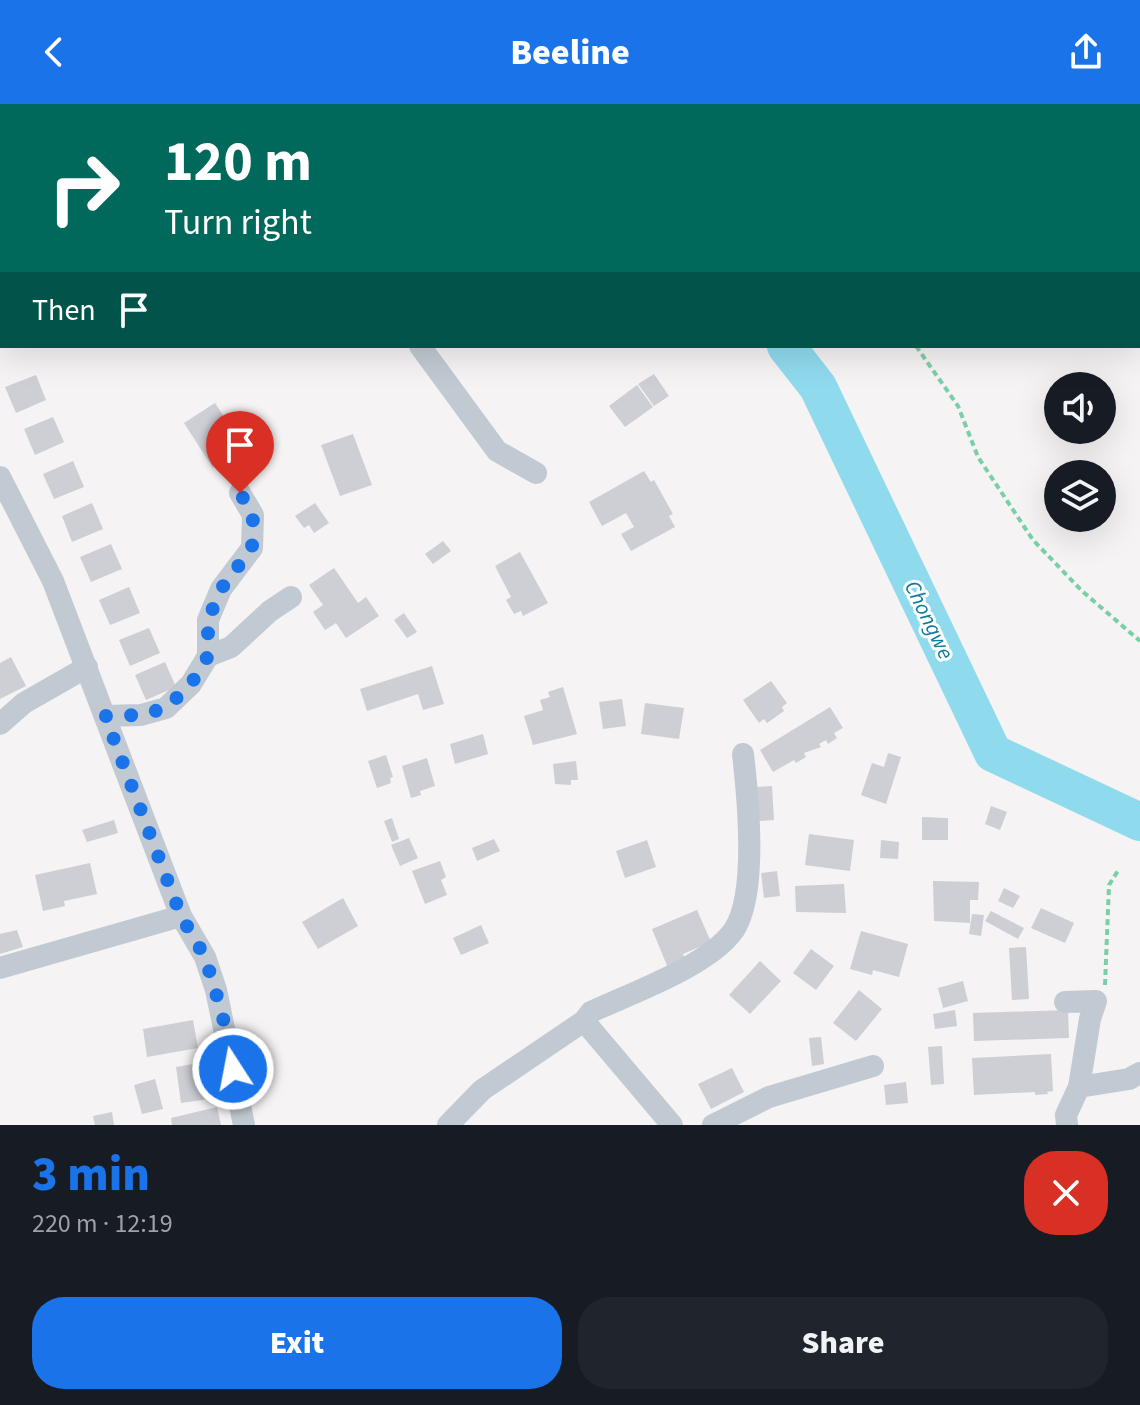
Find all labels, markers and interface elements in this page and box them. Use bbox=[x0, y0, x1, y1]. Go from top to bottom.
text: Beeline bbox=[510, 27, 630, 78]
icon: back bbox=[32, 30, 76, 74]
icon: share bbox=[1064, 30, 1108, 74]
text: 120 m bbox=[164, 123, 312, 202]
icon: right bbox=[32, 136, 136, 240]
text: Turn right bbox=[164, 197, 312, 248]
icon: arrive bbox=[112, 288, 156, 332]
text: Then bbox=[32, 289, 96, 332]
map controls bbox=[1044, 372, 1116, 532]
button: sound bbox=[1044, 372, 1116, 444]
pin bbox=[206, 411, 274, 493]
icon: arrive bbox=[218, 423, 262, 467]
button: layers bbox=[1044, 460, 1116, 532]
water label: Chongwe bbox=[896, 575, 962, 665]
position arrow bbox=[191, 1027, 275, 1111]
text: 3 min bbox=[32, 1141, 150, 1209]
button: close bbox=[1024, 1151, 1108, 1235]
text: 220 m · 12:19 bbox=[32, 1205, 173, 1242]
button: Exit bbox=[32, 1297, 562, 1389]
button: Share bbox=[578, 1297, 1108, 1389]

